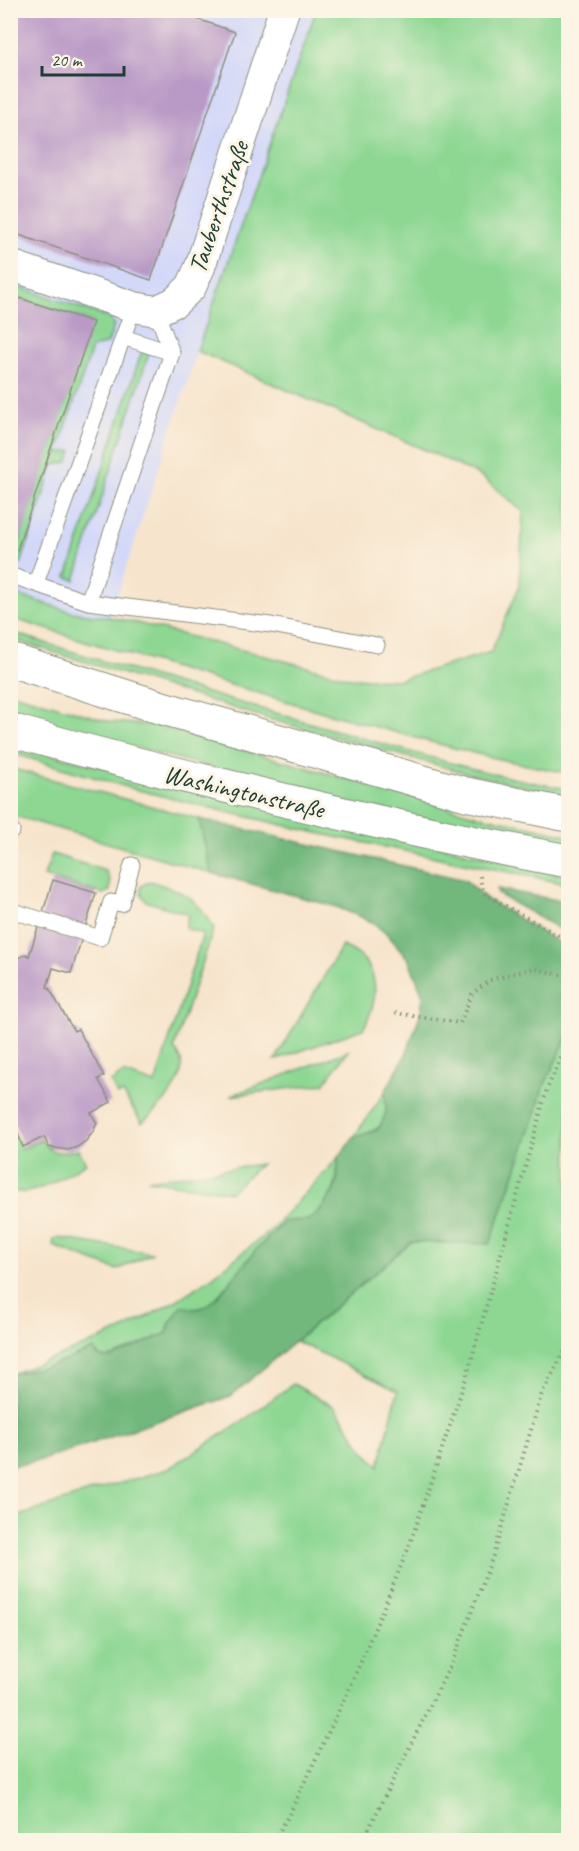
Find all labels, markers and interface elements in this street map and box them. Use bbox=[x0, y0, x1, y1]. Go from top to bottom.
scale bar bbox=[42, 39, 124, 77]
text: 20 m bbox=[51, 49, 84, 71]
street label: Tauberthstraße bbox=[181, 135, 257, 277]
street label: Washingtonstraße bbox=[161, 757, 329, 826]

